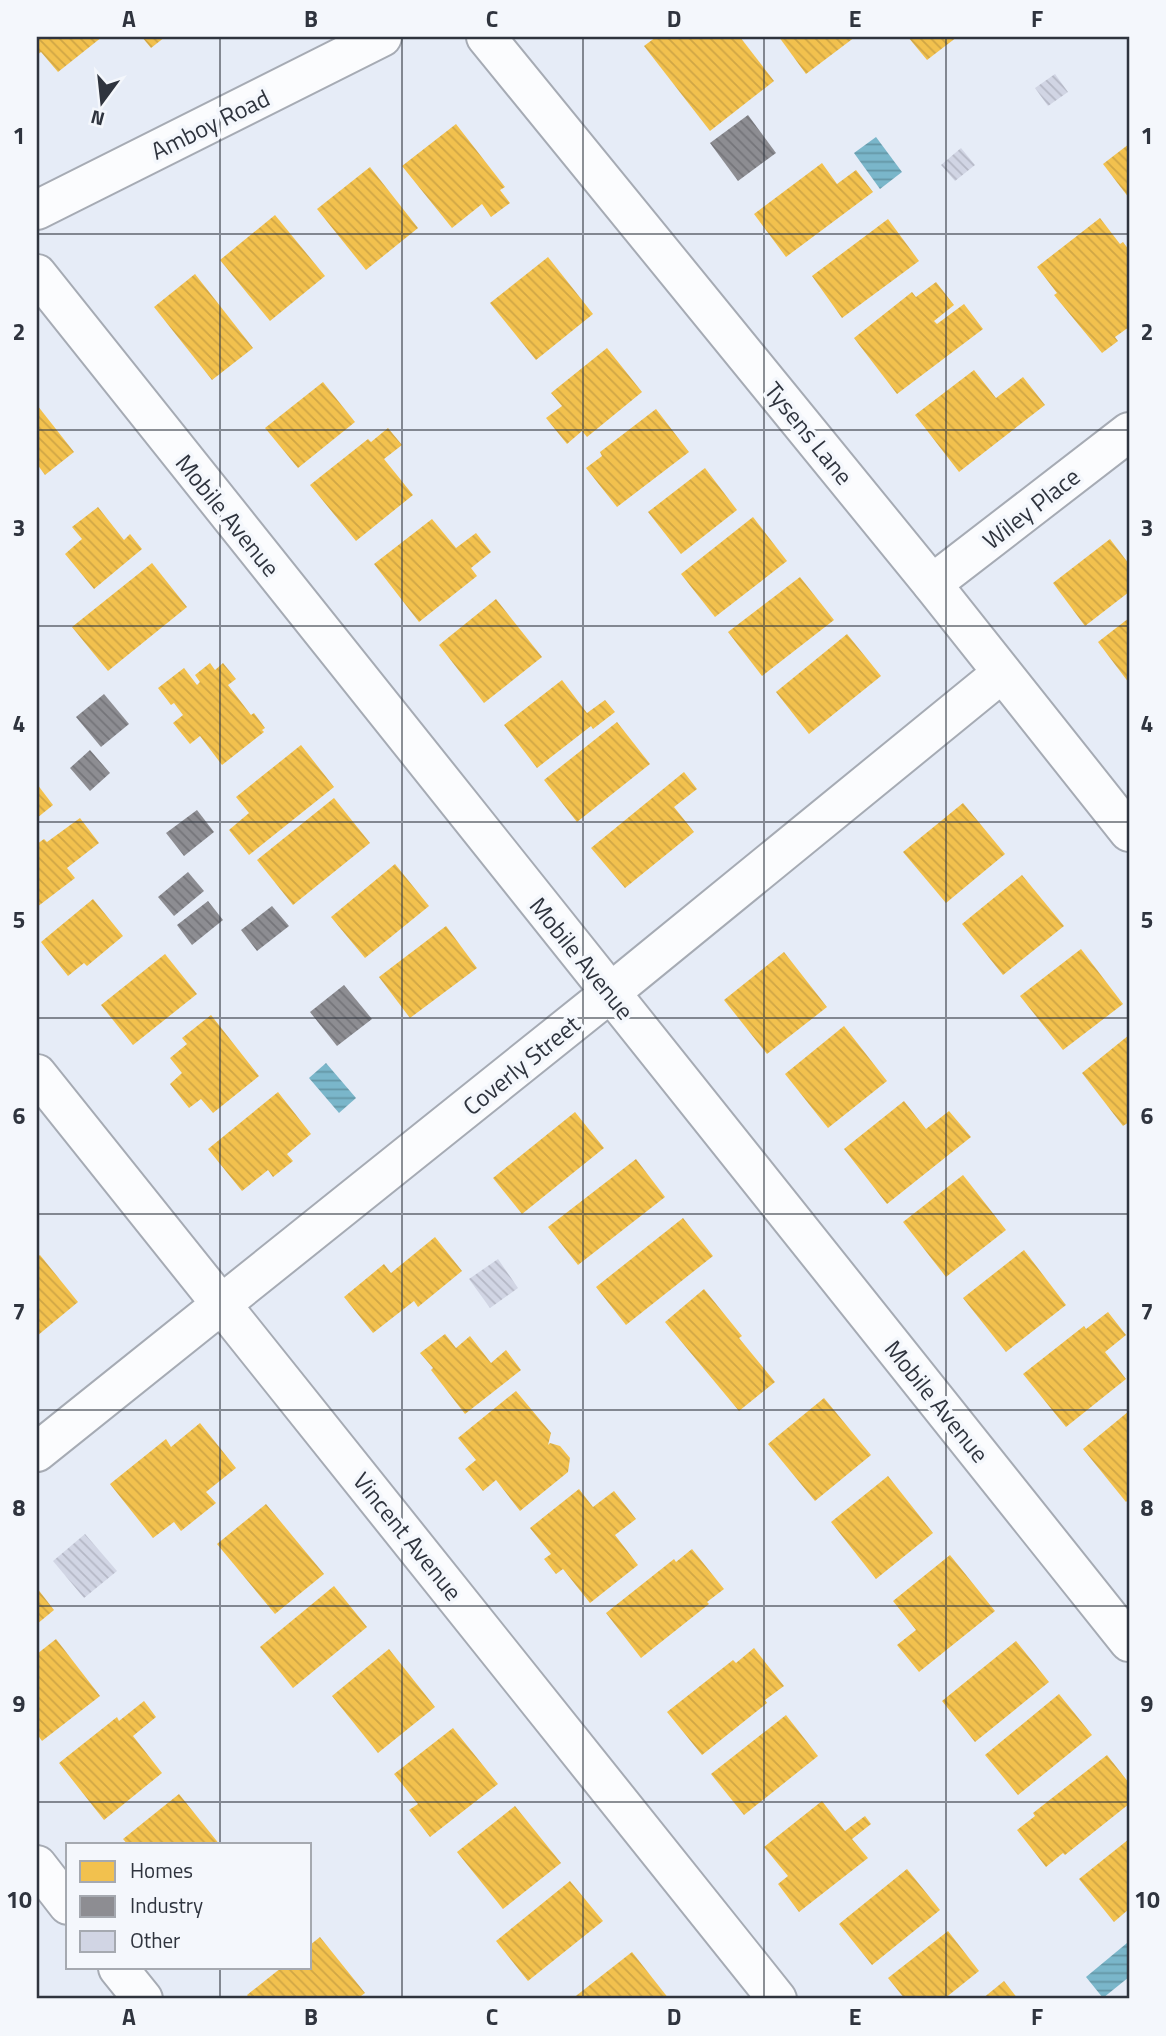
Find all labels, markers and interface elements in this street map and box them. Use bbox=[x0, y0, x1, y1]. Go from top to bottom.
text: A bbox=[122, 1, 136, 36]
text: B bbox=[304, 1, 318, 36]
text: C bbox=[486, 1, 498, 36]
text: D bbox=[667, 1, 681, 36]
text: E bbox=[849, 1, 861, 36]
text: F bbox=[1031, 1, 1043, 36]
north arrow bbox=[66, 66, 136, 136]
street label: Amboy Road bbox=[144, 80, 276, 168]
text: N bbox=[87, 103, 108, 135]
text: 1 bbox=[13, 118, 25, 153]
text: 1 bbox=[1141, 118, 1153, 153]
text: 2 bbox=[13, 314, 25, 349]
text: 2 bbox=[1141, 314, 1153, 349]
street label: Tysens Lane bbox=[756, 374, 862, 492]
street label: Mobile Avenue bbox=[167, 446, 289, 584]
street label: Wiley Place bbox=[975, 458, 1087, 558]
text: 3 bbox=[13, 510, 25, 545]
text: 3 bbox=[1141, 510, 1153, 545]
text: 4 bbox=[13, 706, 25, 741]
text: 4 bbox=[1141, 706, 1153, 741]
street label: Mobile Avenue bbox=[521, 889, 643, 1027]
text: 5 bbox=[13, 902, 25, 937]
text: 5 bbox=[1141, 902, 1153, 937]
street label: Coverly Street bbox=[455, 1006, 588, 1123]
text: 6 bbox=[13, 1098, 26, 1133]
text: 6 bbox=[1141, 1098, 1154, 1133]
text: 7 bbox=[13, 1294, 25, 1329]
text: 7 bbox=[1141, 1294, 1153, 1329]
street label: Mobile Avenue bbox=[876, 1332, 998, 1470]
street label: Vincent Avenue bbox=[345, 1464, 471, 1608]
text: 8 bbox=[13, 1490, 26, 1525]
text: 8 bbox=[1141, 1490, 1154, 1525]
text: 9 bbox=[13, 1686, 26, 1721]
text: 9 bbox=[1141, 1686, 1154, 1721]
legend bbox=[66, 1843, 312, 1969]
text: Homes bbox=[130, 1854, 193, 1886]
text: 10 bbox=[6, 1882, 32, 1917]
text: 10 bbox=[1134, 1882, 1160, 1917]
text: Industry bbox=[130, 1889, 203, 1921]
text: Other bbox=[130, 1924, 180, 1956]
text: A bbox=[122, 1999, 136, 2034]
text: B bbox=[304, 1999, 318, 2034]
text: C bbox=[486, 1999, 498, 2034]
text: D bbox=[667, 1999, 681, 2034]
text: E bbox=[849, 1999, 861, 2034]
text: F bbox=[1031, 1999, 1043, 2034]

